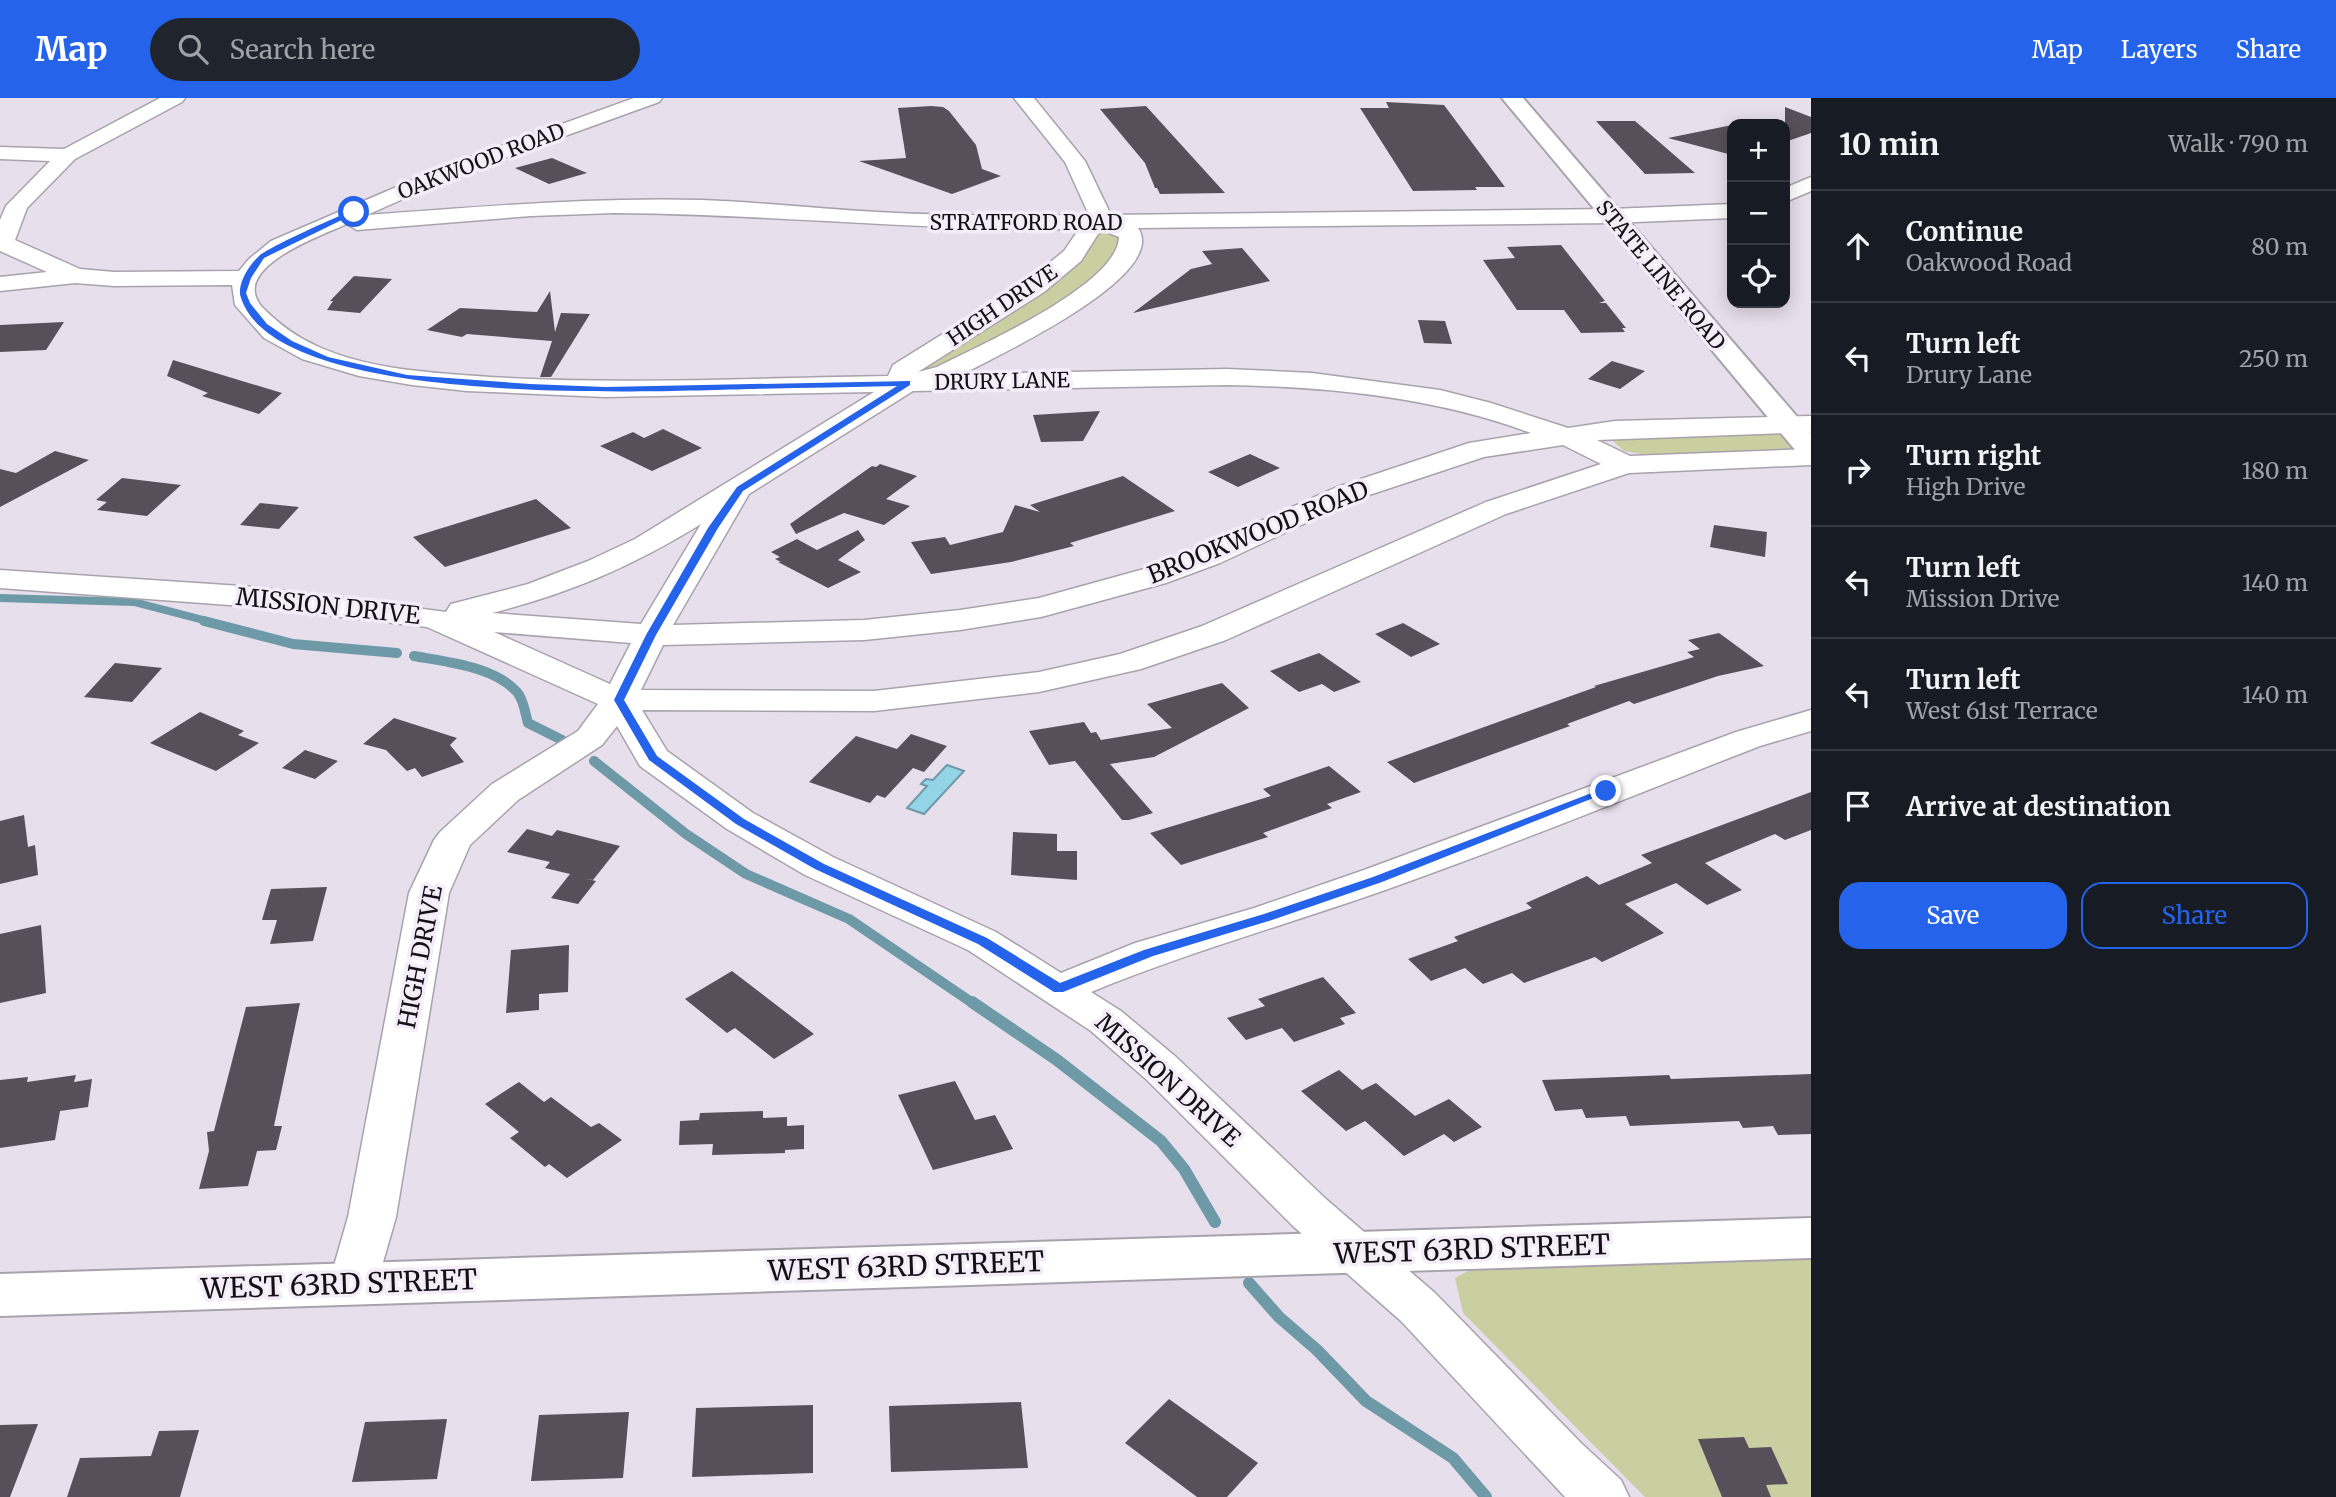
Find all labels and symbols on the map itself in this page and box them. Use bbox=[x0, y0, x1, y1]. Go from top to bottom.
street label: OAKWOOD ROAD bbox=[394, 117, 569, 205]
street label: STATE LINE ROAD bbox=[1590, 195, 1732, 356]
route start bbox=[338, 196, 369, 227]
street label: STRATFORD ROAD bbox=[930, 209, 1123, 236]
street label: HIGH DRIVE bbox=[942, 258, 1063, 352]
street label: DRURY LANE bbox=[934, 366, 1071, 396]
street label: BROOKWOOD ROAD bbox=[1143, 474, 1373, 590]
street label: MISSION DRIVE bbox=[234, 581, 422, 631]
route end bbox=[1590, 775, 1621, 806]
street label: HIGH DRIVE bbox=[391, 882, 449, 1031]
street label: MISSION DRIVE bbox=[1089, 1007, 1248, 1154]
street label: WEST 63RD STREET bbox=[1332, 1226, 1611, 1272]
street label: WEST 63RD STREET bbox=[766, 1243, 1045, 1289]
street label: WEST 63RD STREET bbox=[199, 1261, 478, 1307]

